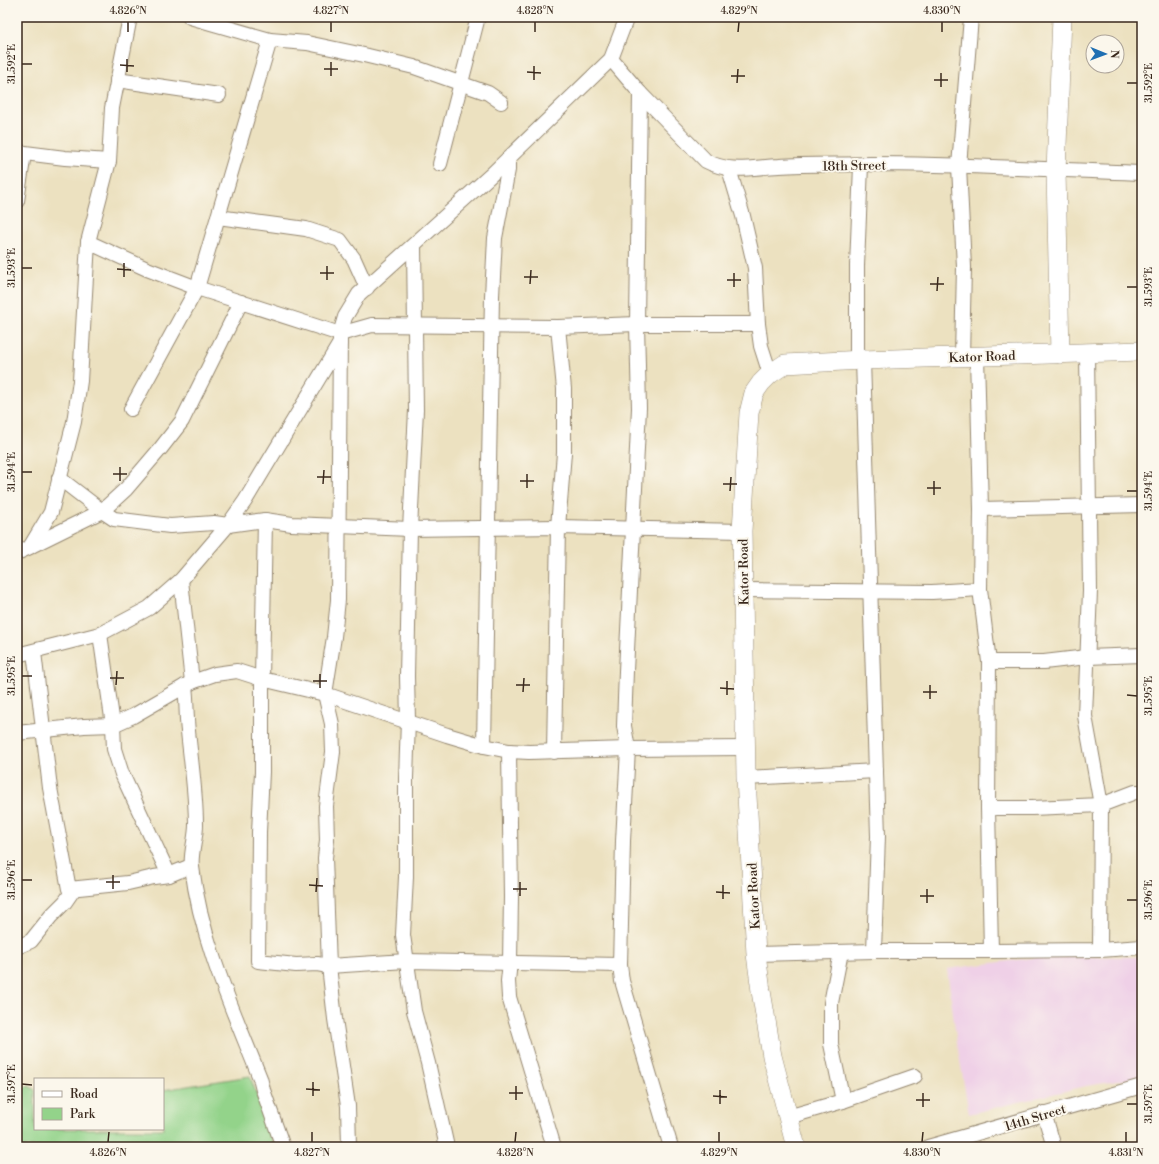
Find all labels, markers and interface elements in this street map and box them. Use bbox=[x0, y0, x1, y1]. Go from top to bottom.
text: 4.826°N bbox=[109, 5, 147, 17]
text: 4.827°N bbox=[313, 5, 350, 17]
text: 4.828°N bbox=[516, 5, 554, 17]
text: 4.829°N bbox=[720, 5, 758, 17]
text: 4.830°N bbox=[923, 5, 961, 17]
north arrow bbox=[1085, 34, 1125, 74]
text: 31.592°E bbox=[6, 44, 18, 84]
text: N bbox=[1107, 50, 1121, 59]
text: 31.592°E bbox=[1143, 63, 1155, 103]
street label: 18th Street bbox=[822, 157, 886, 175]
text: 31.593°E bbox=[6, 248, 18, 288]
text: 31.593°E bbox=[1143, 267, 1155, 307]
street label: Kator Road bbox=[948, 348, 1016, 366]
text: 31.594°E bbox=[6, 452, 18, 492]
text: 31.594°E bbox=[1143, 471, 1155, 511]
street label: Kator Road bbox=[735, 538, 753, 606]
text: 31.595°E bbox=[6, 656, 18, 696]
text: 31.595°E bbox=[1143, 676, 1155, 716]
text: 31.596°E bbox=[6, 860, 18, 900]
street label: Kator Road bbox=[744, 862, 764, 930]
text: 31.596°E bbox=[1143, 880, 1155, 920]
text: 31.597°E bbox=[6, 1064, 18, 1104]
legend bbox=[34, 1078, 164, 1130]
text: 31.597°E bbox=[1143, 1084, 1155, 1124]
text: Road bbox=[70, 1087, 98, 1102]
street label: 14th Street bbox=[1003, 1101, 1068, 1135]
text: Park bbox=[70, 1107, 96, 1122]
text: 4.826°N bbox=[89, 1147, 127, 1159]
text: 4.827°N bbox=[294, 1147, 331, 1159]
text: 4.828°N bbox=[496, 1147, 534, 1159]
text: 4.829°N bbox=[700, 1147, 738, 1159]
text: 4.830°N bbox=[903, 1147, 941, 1159]
text: 4.831°N bbox=[1109, 1147, 1144, 1159]

